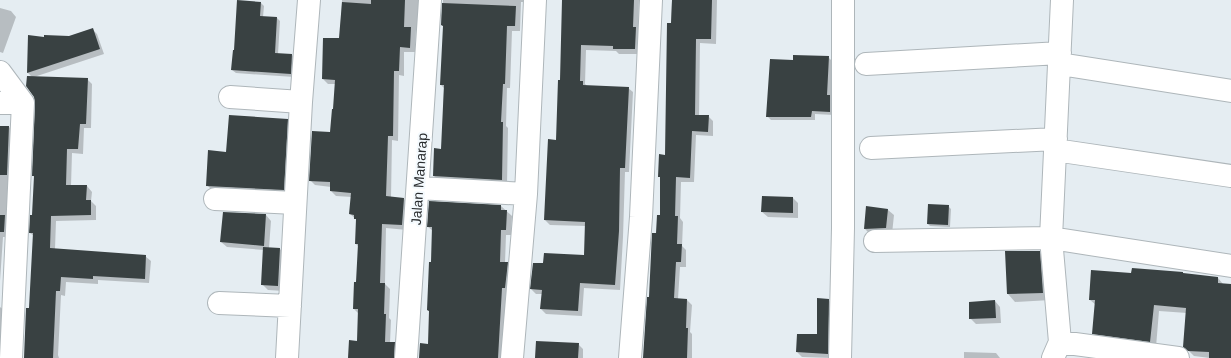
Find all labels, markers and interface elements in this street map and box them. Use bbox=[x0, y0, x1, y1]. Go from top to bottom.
street label: Jalan Manarap bbox=[408, 132, 430, 226]

